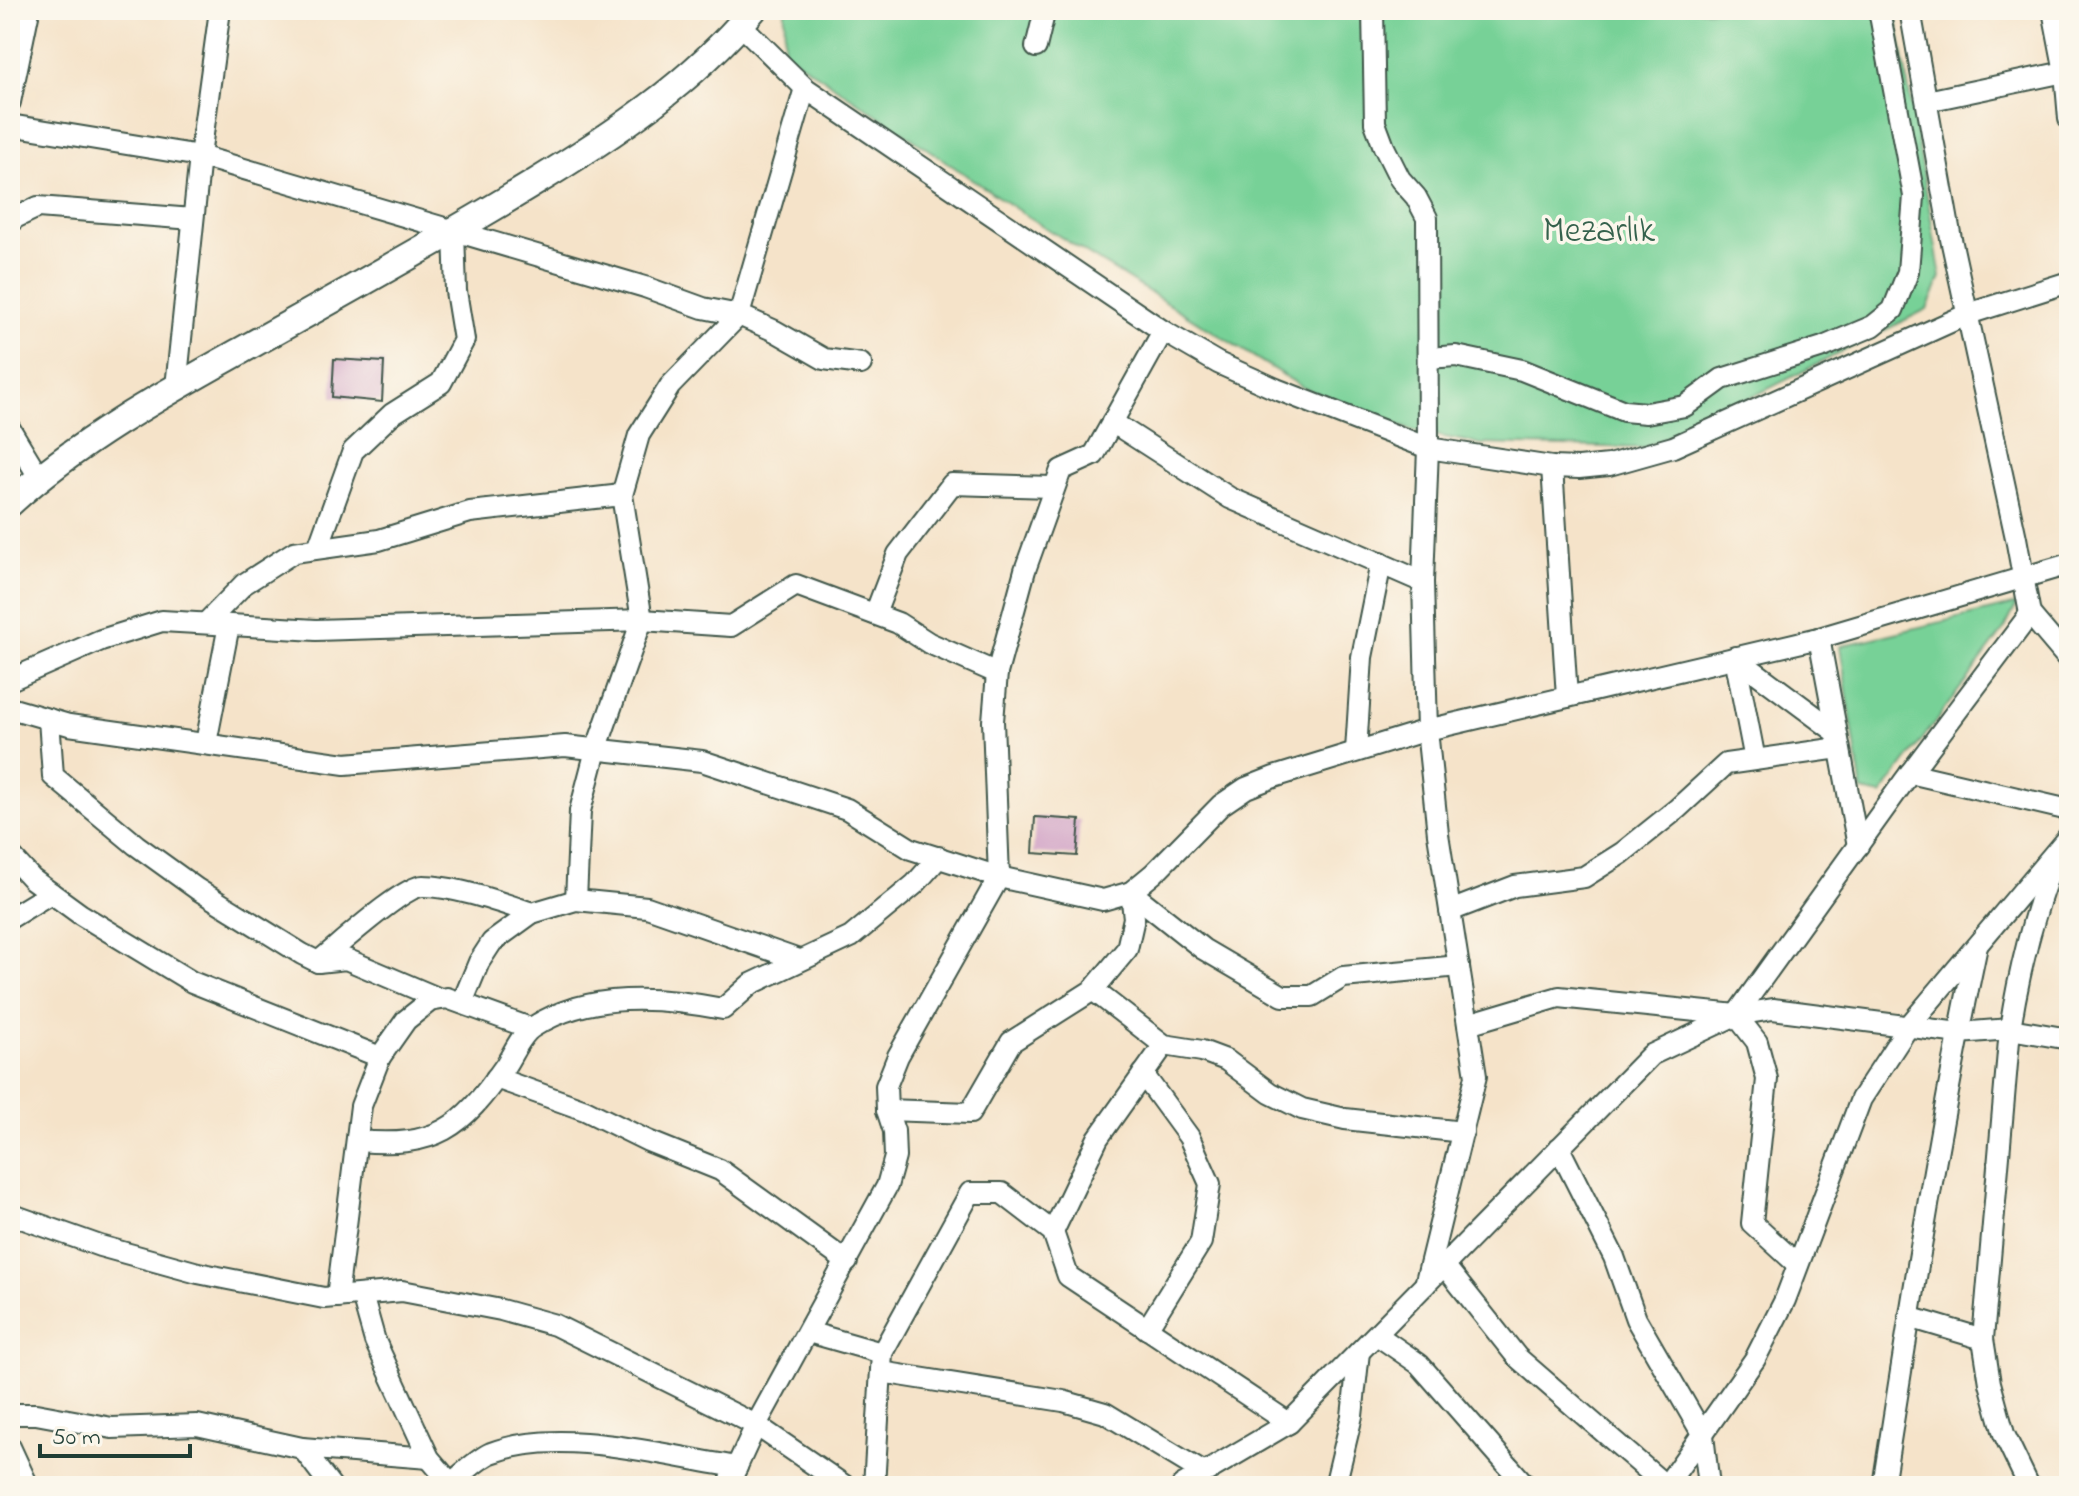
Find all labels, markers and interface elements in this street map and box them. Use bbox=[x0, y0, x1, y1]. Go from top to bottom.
park label: Mezarlık bbox=[1543, 206, 1655, 259]
scale bar bbox=[40, 1408, 190, 1458]
text: 50 m bbox=[52, 1421, 101, 1456]

